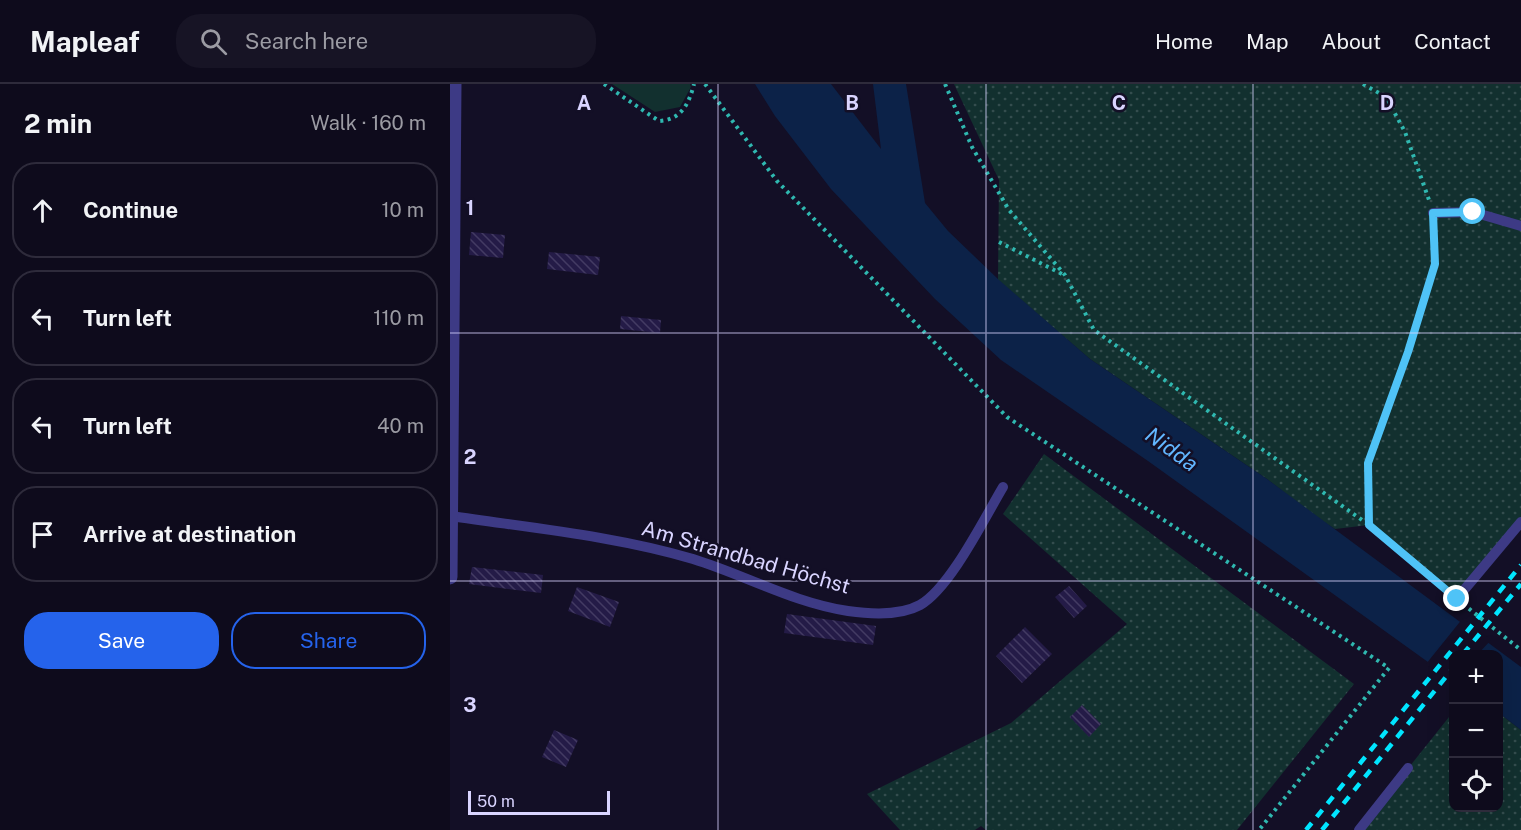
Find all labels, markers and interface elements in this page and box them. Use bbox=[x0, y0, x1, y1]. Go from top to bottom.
search box bbox=[176, 14, 596, 68]
text: Mapleaf bbox=[30, 25, 140, 58]
icon: search bbox=[197, 25, 230, 58]
text: Search here bbox=[245, 28, 368, 54]
text: Home bbox=[1155, 29, 1213, 54]
text: Map bbox=[1246, 29, 1289, 54]
text: About bbox=[1322, 29, 1381, 54]
text: Contact bbox=[1414, 29, 1491, 54]
text: A bbox=[577, 91, 591, 115]
text: B bbox=[845, 91, 859, 115]
text: C bbox=[1112, 91, 1126, 115]
text: D bbox=[1380, 91, 1394, 115]
text: 2 min bbox=[24, 108, 92, 139]
text: Walk · 160 m bbox=[311, 111, 426, 135]
icon: ahead bbox=[26, 194, 59, 227]
text: 1 bbox=[466, 196, 474, 220]
text: Continue bbox=[83, 197, 178, 223]
text: 10 m bbox=[381, 198, 424, 222]
route start bbox=[1459, 198, 1485, 224]
icon: left bbox=[26, 302, 59, 335]
text: Turn left bbox=[83, 305, 172, 331]
text: 110 m bbox=[373, 306, 424, 330]
icon: left bbox=[26, 410, 59, 443]
text: Turn left bbox=[83, 413, 172, 439]
text: 40 m bbox=[377, 414, 424, 438]
water label: Nidda bbox=[1141, 421, 1203, 477]
text: 2 bbox=[464, 445, 476, 469]
street label: Am Strandbad Höchst bbox=[639, 515, 853, 599]
icon: arrive bbox=[26, 518, 59, 551]
text: Arrive at destination bbox=[83, 521, 296, 547]
route end bbox=[1443, 585, 1469, 611]
button: Save bbox=[24, 612, 219, 669]
button: Share bbox=[231, 612, 426, 669]
map controls bbox=[1449, 650, 1503, 812]
button: + bbox=[1449, 650, 1503, 704]
text: 3 bbox=[463, 693, 477, 717]
button: − bbox=[1449, 704, 1503, 758]
button: locate bbox=[1449, 758, 1503, 812]
scale bar bbox=[468, 788, 610, 816]
text: 50 m bbox=[477, 792, 515, 811]

